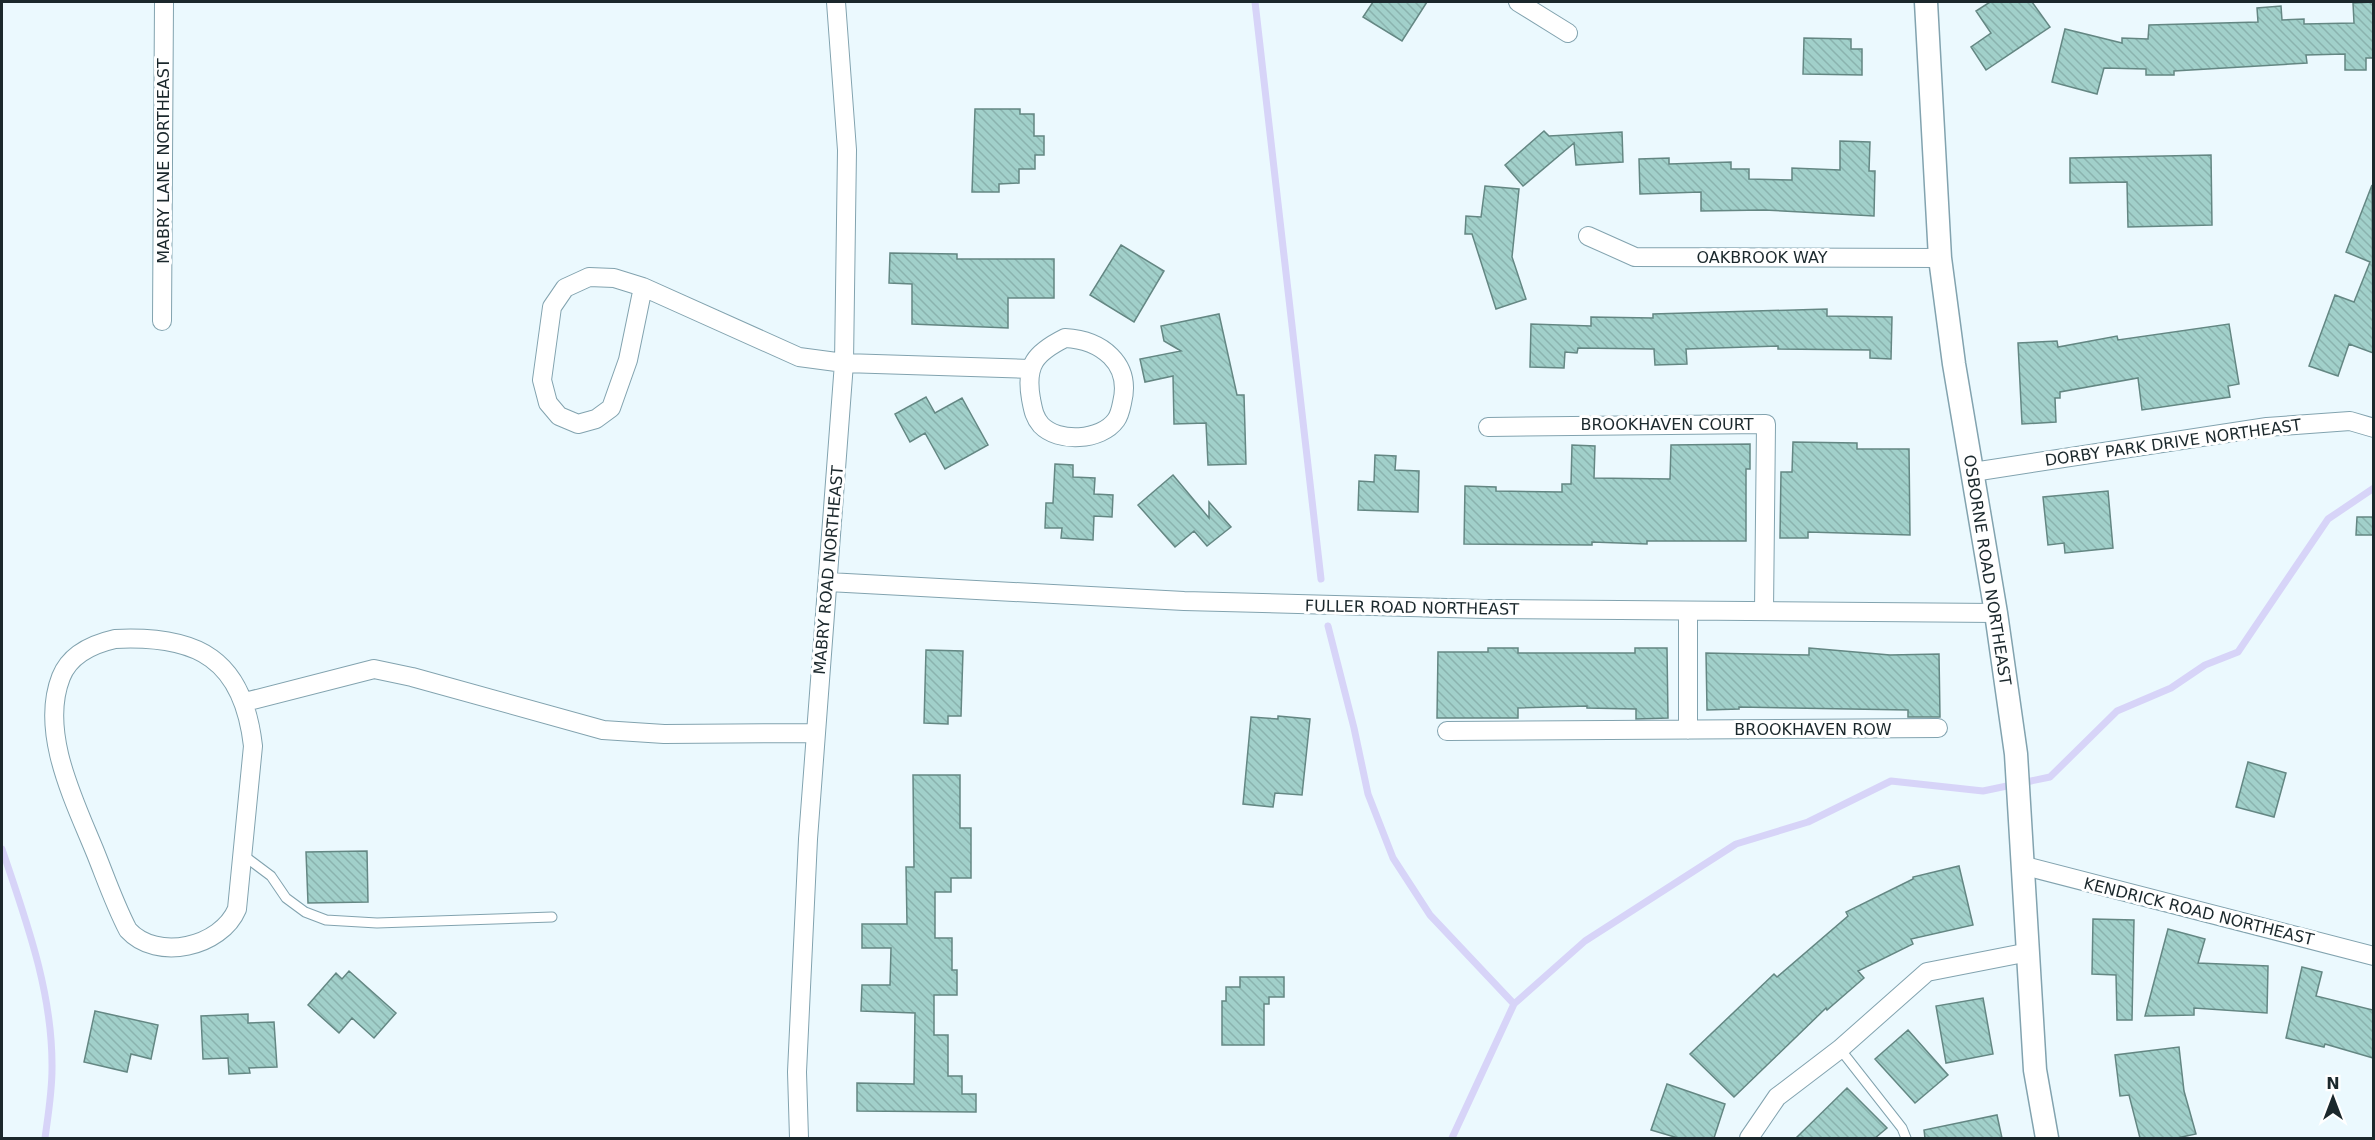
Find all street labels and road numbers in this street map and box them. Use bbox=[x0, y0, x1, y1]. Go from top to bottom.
street label: MABRY LANE NORTHEAST bbox=[154, 58, 173, 264]
street label: OAKBROOK WAY bbox=[1696, 248, 1828, 267]
street label: BROOKHAVEN COURT bbox=[1580, 415, 1754, 434]
street label: DORBY PARK DRIVE NORTHEAST bbox=[2044, 415, 2303, 470]
street label: OSBORNE ROAD NORTHEAST bbox=[1960, 453, 2015, 687]
street label: MABRY ROAD NORTHEAST bbox=[810, 465, 847, 675]
street label: FULLER ROAD NORTHEAST bbox=[1305, 596, 1519, 619]
street label: BROOKHAVEN ROW bbox=[1734, 720, 1892, 739]
street label: KENDRICK ROAD NORTHEAST bbox=[2082, 874, 2316, 949]

